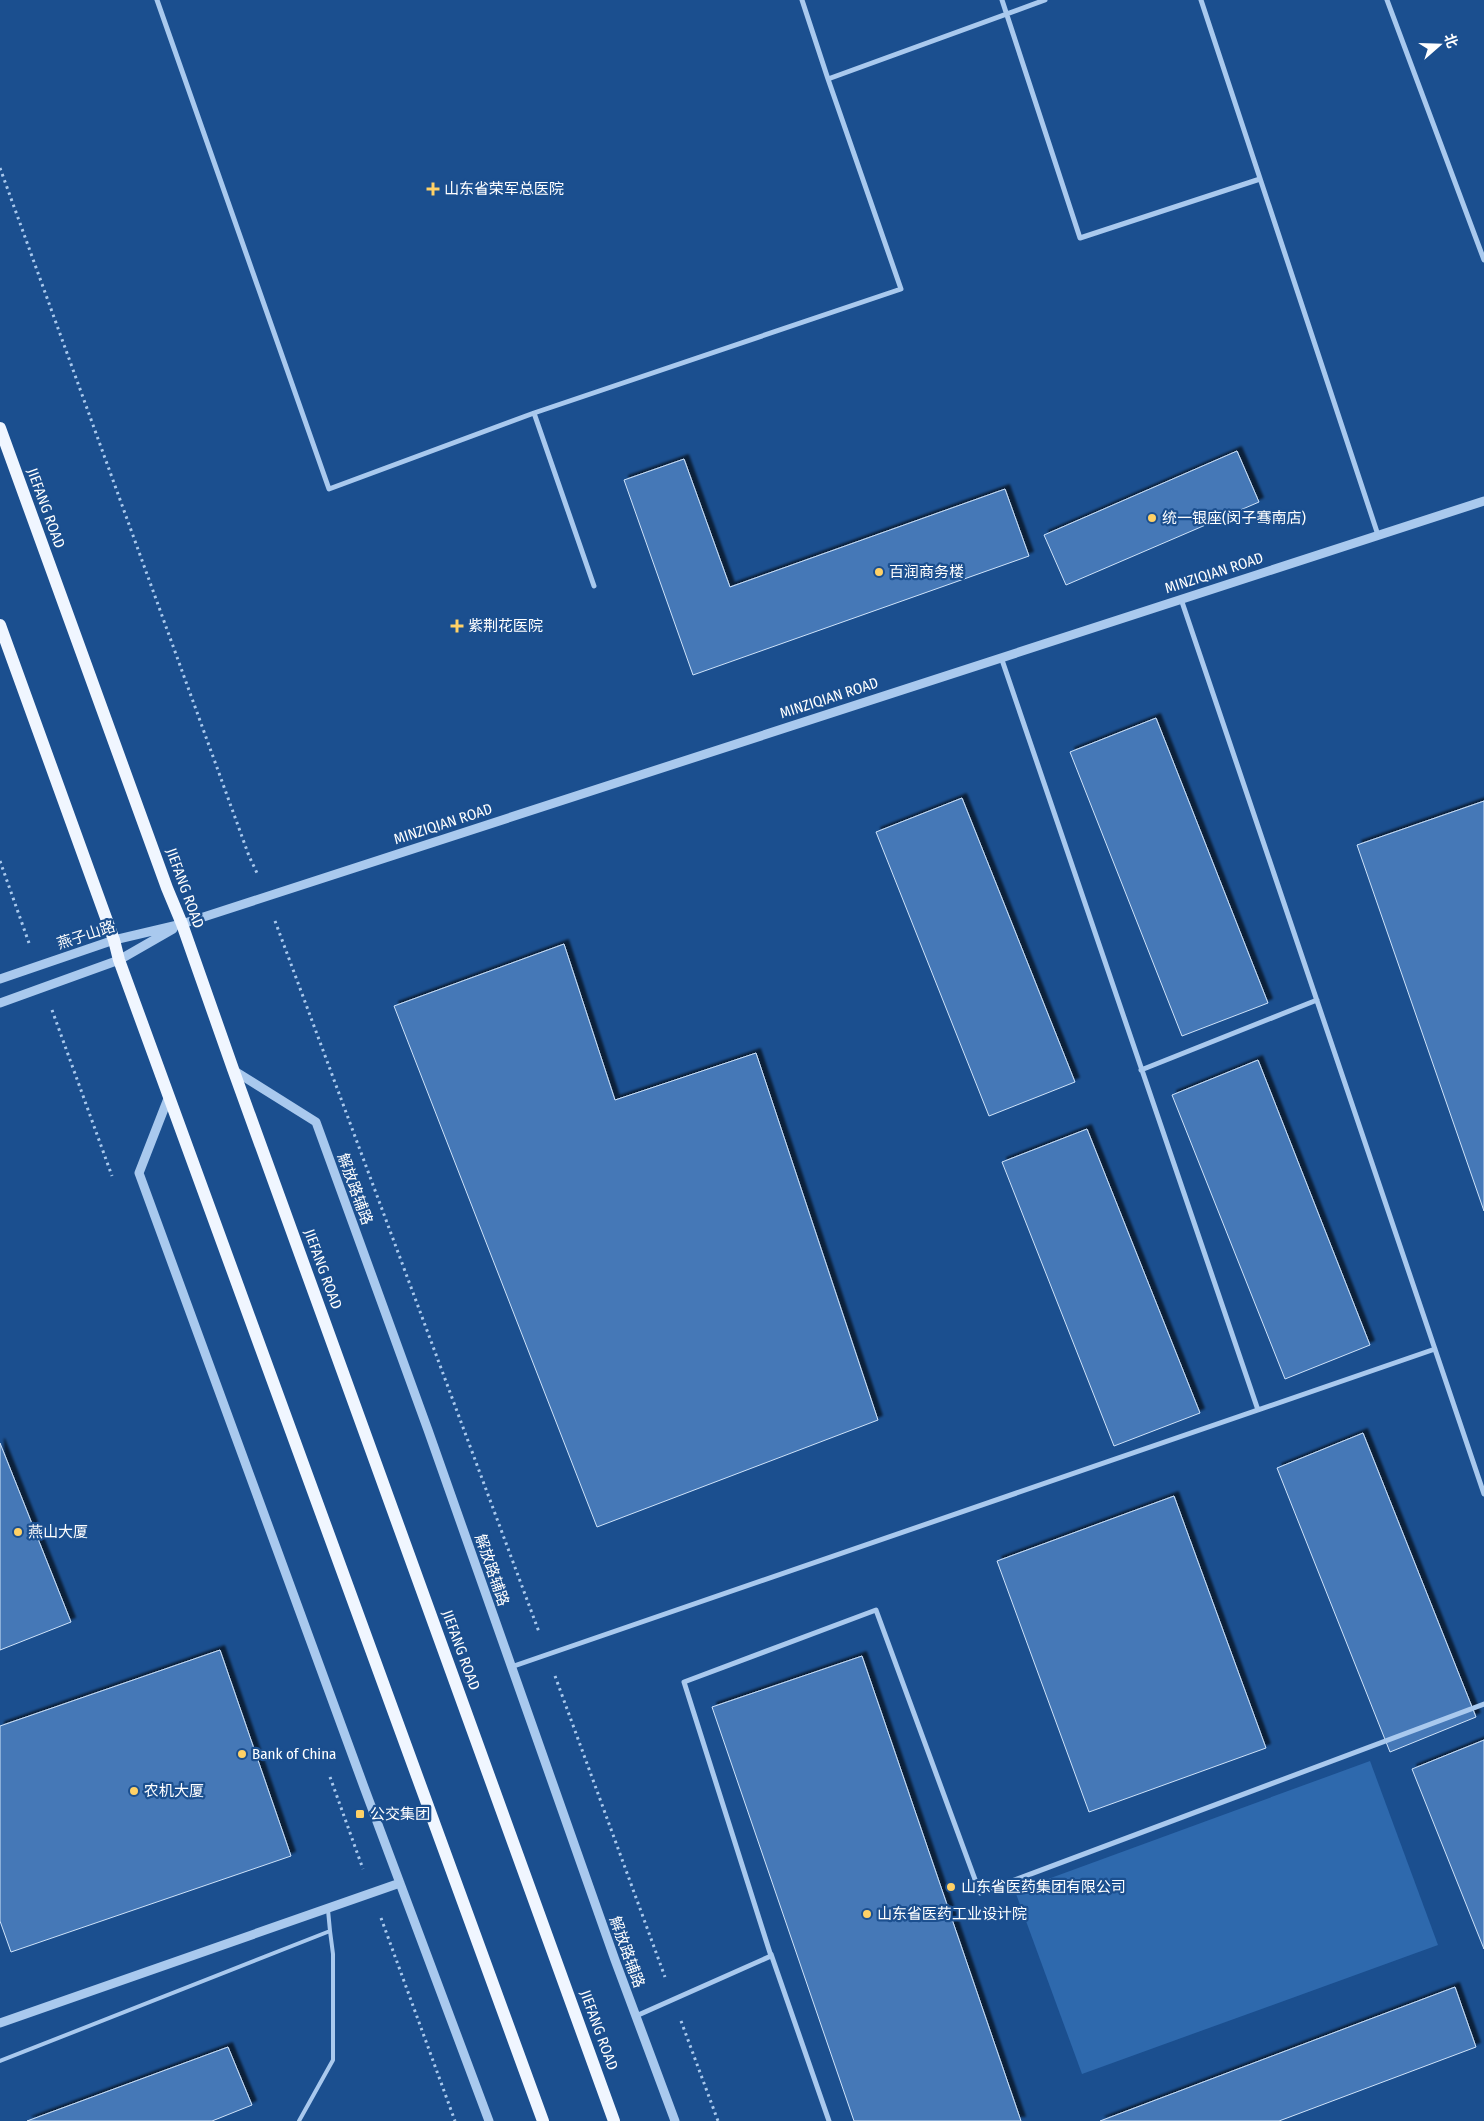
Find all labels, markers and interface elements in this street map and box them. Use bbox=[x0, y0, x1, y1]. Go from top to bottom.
north arrow bbox=[1414, 20, 1464, 70]
text: 北 bbox=[1440, 31, 1461, 50]
place label: 山东省荣军总医院 bbox=[444, 180, 564, 198]
marker: 山东省荣军总医院 bbox=[426, 182, 440, 196]
street label: JIEFANG ROAD bbox=[23, 465, 69, 551]
place label: 统一银座(闵子骞南店) bbox=[1162, 509, 1306, 527]
marker: 统一银座(闵子骞南店) bbox=[1146, 512, 1158, 524]
street label: MINZIQIAN ROAD bbox=[1162, 549, 1266, 597]
place label: 百润商务楼 bbox=[889, 563, 964, 581]
marker: 百润商务楼 bbox=[873, 566, 885, 578]
place label: 紫荆花医院 bbox=[468, 617, 543, 635]
marker: 紫荆花医院 bbox=[450, 619, 464, 633]
street label: MINZIQIAN ROAD bbox=[777, 674, 881, 722]
street label: MINZIQIAN ROAD bbox=[391, 800, 495, 848]
street label: JIEFANG ROAD bbox=[162, 845, 208, 931]
street label: 燕子山路 bbox=[55, 917, 117, 953]
street label: 解放路辅路 bbox=[334, 1151, 376, 1227]
street label: JIEFANG ROAD bbox=[300, 1226, 346, 1312]
place label: 燕山大厦 bbox=[28, 1523, 88, 1541]
marker: 燕山大厦 bbox=[12, 1526, 24, 1538]
street label: 解放路辅路 bbox=[471, 1532, 513, 1608]
street label: JIEFANG ROAD bbox=[438, 1607, 484, 1693]
place label: Bank of China bbox=[252, 1745, 336, 1763]
marker: Bank of China bbox=[236, 1748, 248, 1760]
place label: 农机大厦 bbox=[144, 1782, 204, 1800]
marker: 农机大厦 bbox=[128, 1785, 140, 1797]
place label: 公交集团 bbox=[370, 1805, 430, 1823]
marker: 公交集团 bbox=[354, 1808, 366, 1820]
place label: 山东省医药集团有限公司 bbox=[961, 1878, 1126, 1896]
marker: 山东省医药集团有限公司 bbox=[945, 1881, 957, 1893]
place label: 山东省医药工业设计院 bbox=[877, 1905, 1027, 1923]
marker: 山东省医药工业设计院 bbox=[861, 1908, 873, 1920]
street label: 解放路辅路 bbox=[606, 1914, 648, 1990]
street label: JIEFANG ROAD bbox=[576, 1987, 622, 2073]

